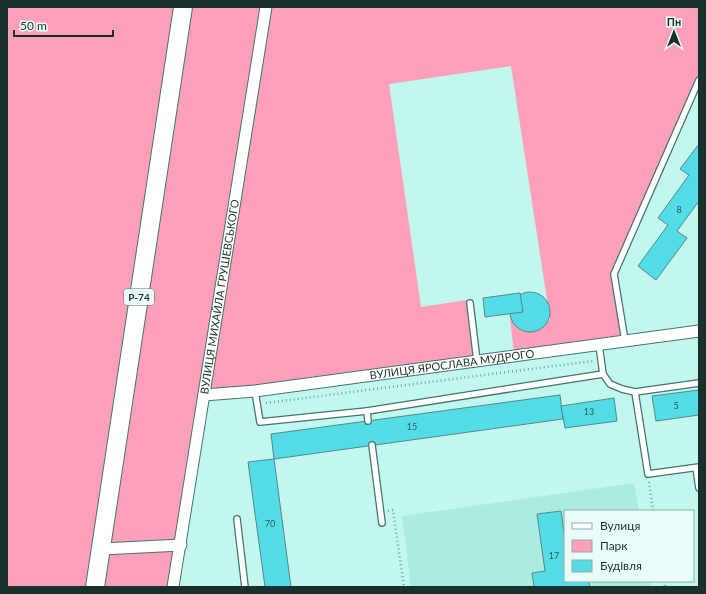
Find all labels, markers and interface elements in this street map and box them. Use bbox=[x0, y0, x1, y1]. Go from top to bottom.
scale bar bbox=[14, 12, 113, 38]
north arrow bbox=[654, 12, 694, 52]
text: Пн bbox=[667, 15, 681, 28]
text: 50 m bbox=[20, 18, 47, 33]
street label: ВУЛИЦЯ МИХАЙЛА ГРУШЕВСЬКОГО bbox=[197, 198, 241, 395]
house number: 8 bbox=[676, 204, 682, 215]
road number: Р-74 bbox=[124, 289, 154, 305]
street label: ВУЛИЦЯ ЯРОСЛАВА МУДРОГО bbox=[369, 346, 535, 381]
house number: 5 bbox=[673, 400, 679, 411]
house number: 13 bbox=[584, 406, 594, 417]
house number: 15 bbox=[407, 421, 417, 432]
legend bbox=[564, 510, 694, 582]
house number: 70 bbox=[265, 518, 275, 529]
text: Вулиця bbox=[600, 518, 640, 533]
text: Парк bbox=[600, 538, 628, 553]
house number: 17 bbox=[549, 550, 559, 561]
text: Будівля bbox=[600, 558, 642, 573]

